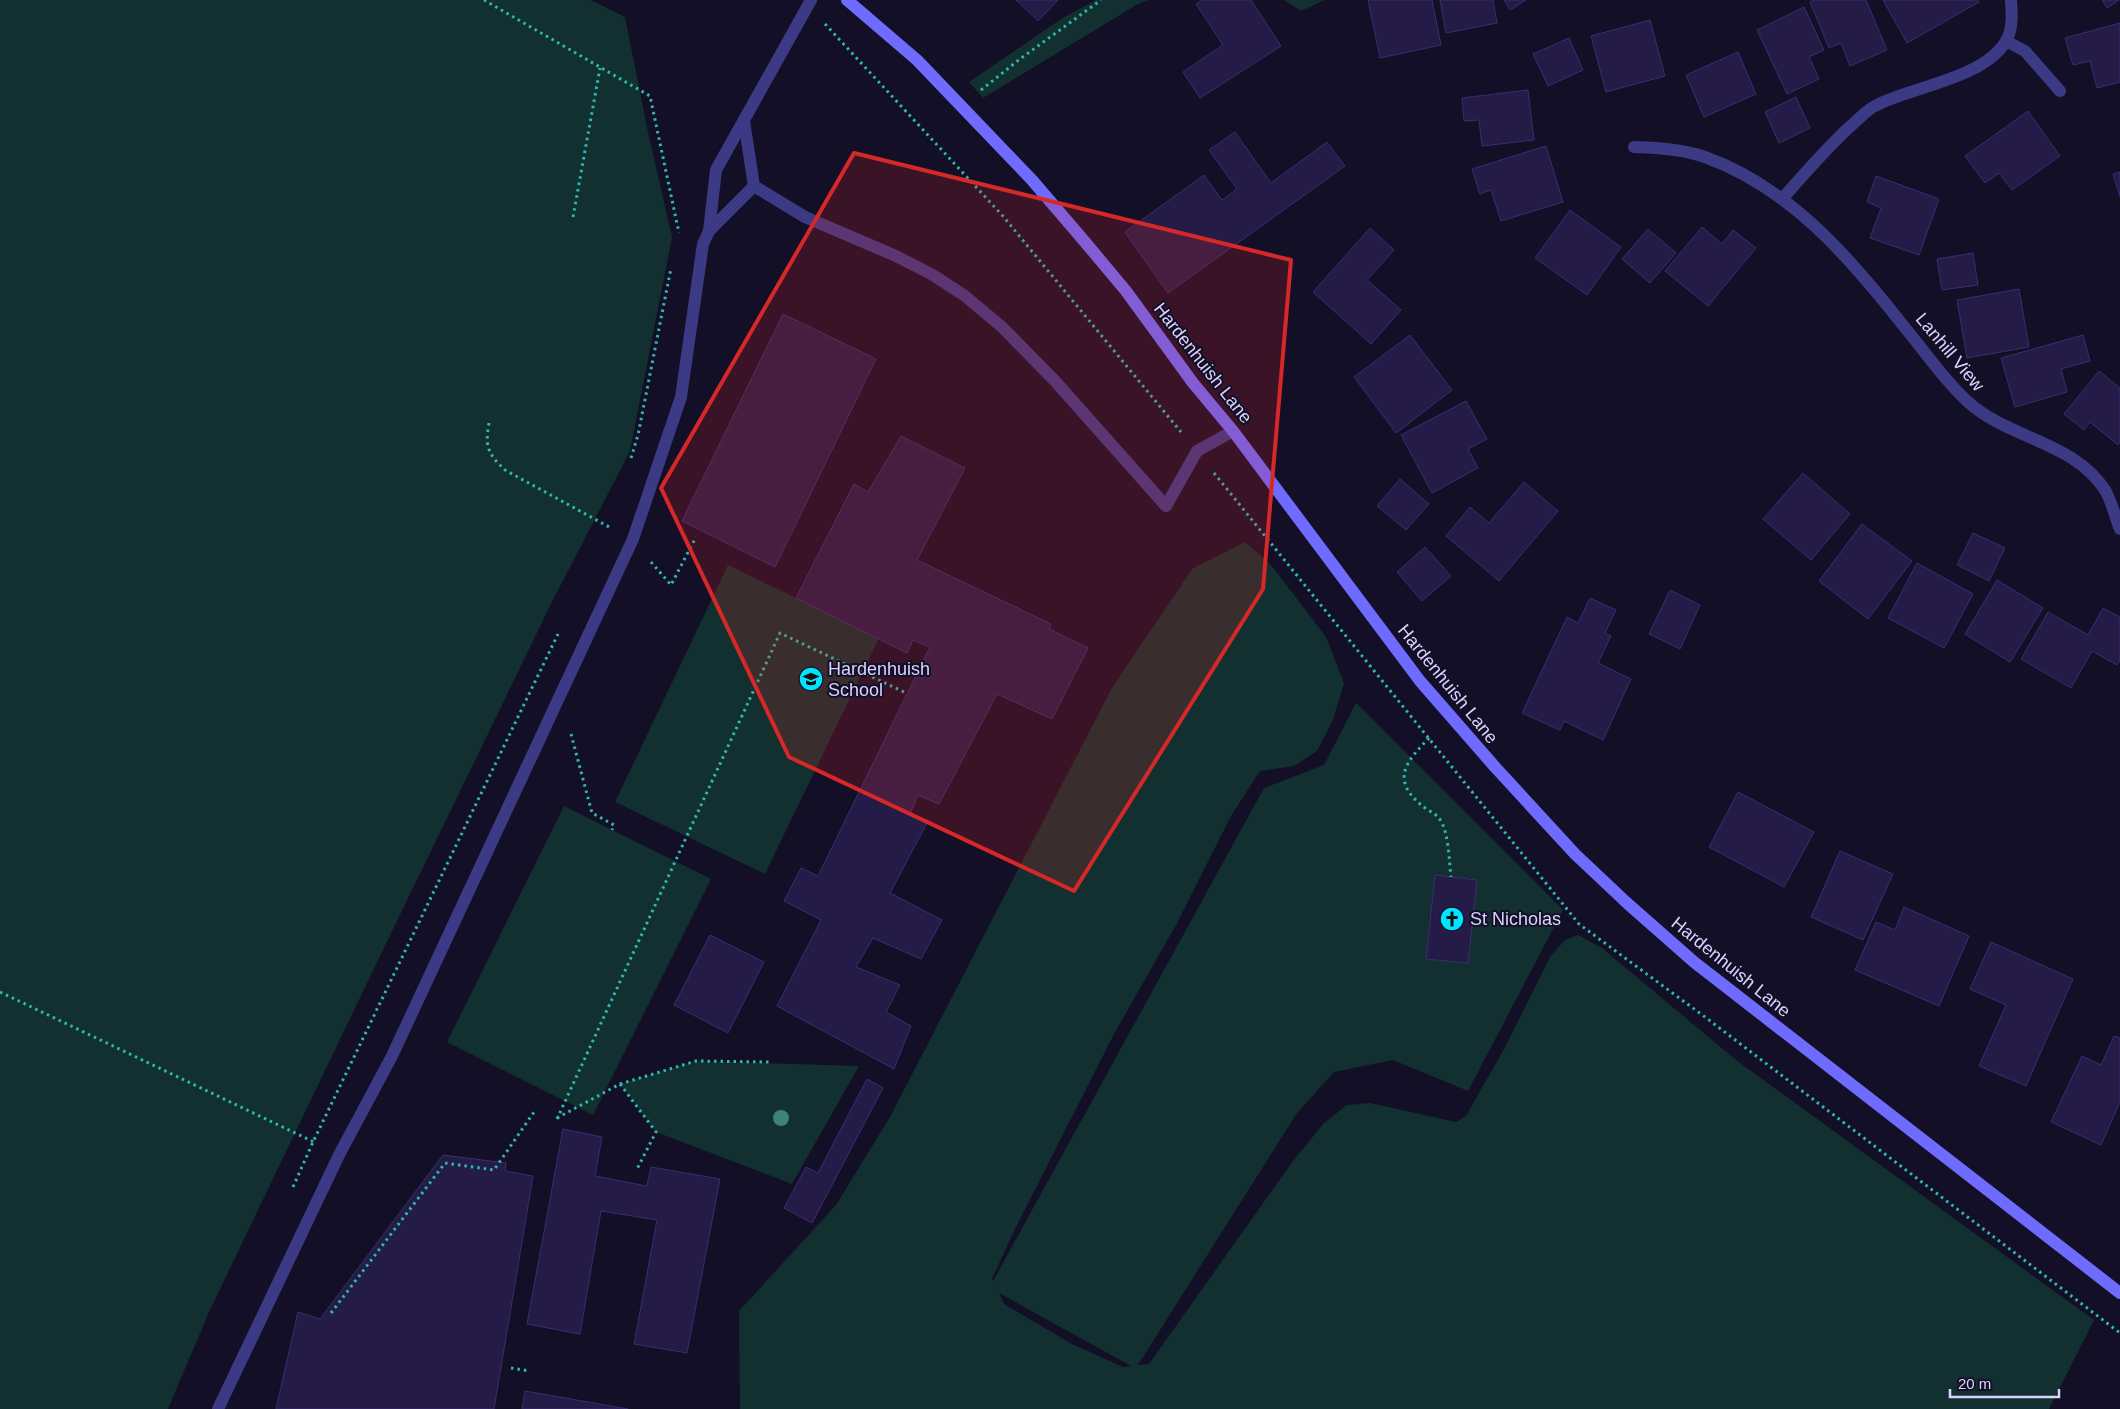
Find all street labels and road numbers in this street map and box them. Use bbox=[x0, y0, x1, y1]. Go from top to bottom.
street label: Hardenhuish Lane bbox=[1150, 299, 1256, 427]
street label: Lanhill View bbox=[1912, 309, 1989, 396]
street label: Hardenhuish Lane bbox=[1394, 621, 1502, 747]
street label: Hardenhuish Lane bbox=[1668, 913, 1794, 1021]

